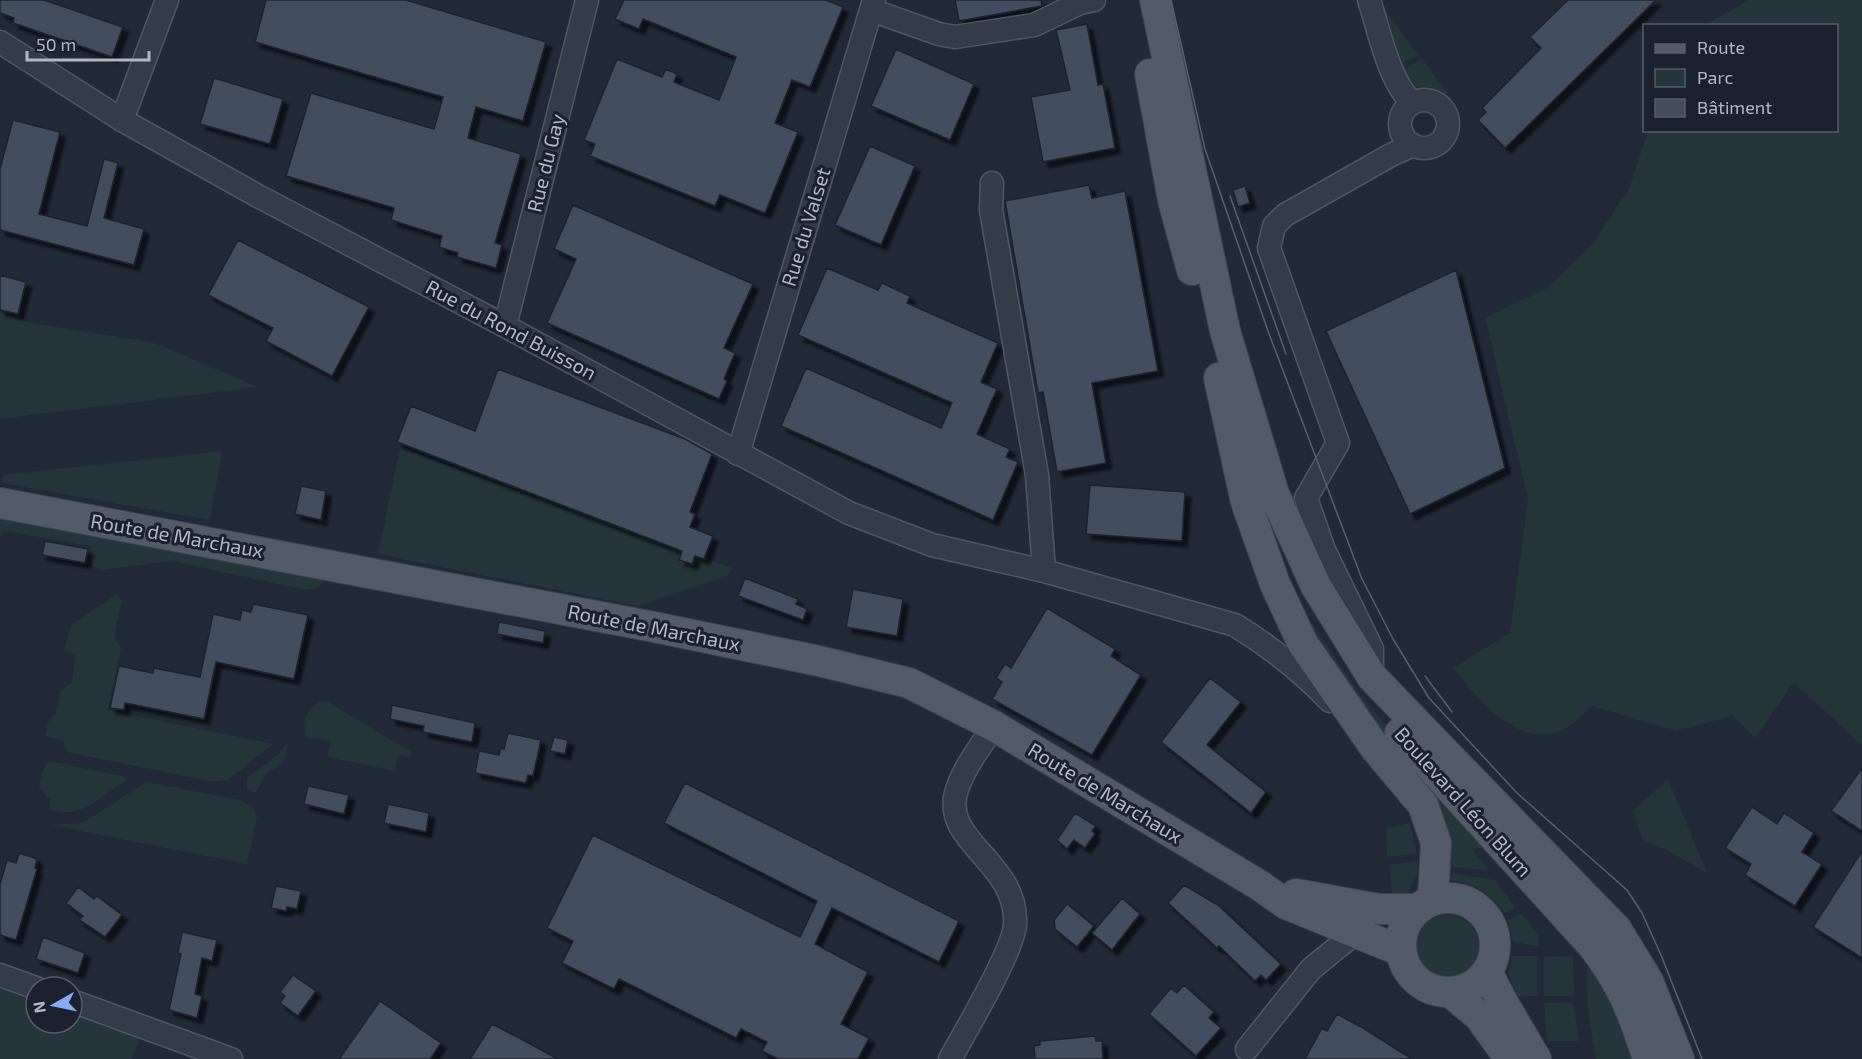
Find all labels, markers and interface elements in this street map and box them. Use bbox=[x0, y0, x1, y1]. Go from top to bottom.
scale bar bbox=[27, 24, 148, 62]
legend bbox=[1643, 24, 1838, 132]
text: 50 m bbox=[36, 33, 76, 55]
text: Route bbox=[1697, 36, 1745, 58]
text: Parc bbox=[1697, 66, 1733, 88]
text: Bâtiment bbox=[1697, 96, 1772, 118]
street label: Rue du Gay bbox=[521, 111, 569, 214]
street label: Rue du Valset bbox=[776, 164, 835, 289]
street label: Rue du Rond Buisson bbox=[422, 274, 601, 384]
street label: Route de Marchaux bbox=[89, 508, 266, 562]
street label: Route de Marchaux bbox=[566, 599, 743, 656]
street label: Boulevard Léon Blum bbox=[1390, 722, 1537, 881]
street label: Route de Marchaux bbox=[1024, 737, 1187, 848]
north arrow bbox=[24, 975, 84, 1035]
text: N bbox=[28, 1000, 49, 1015]

